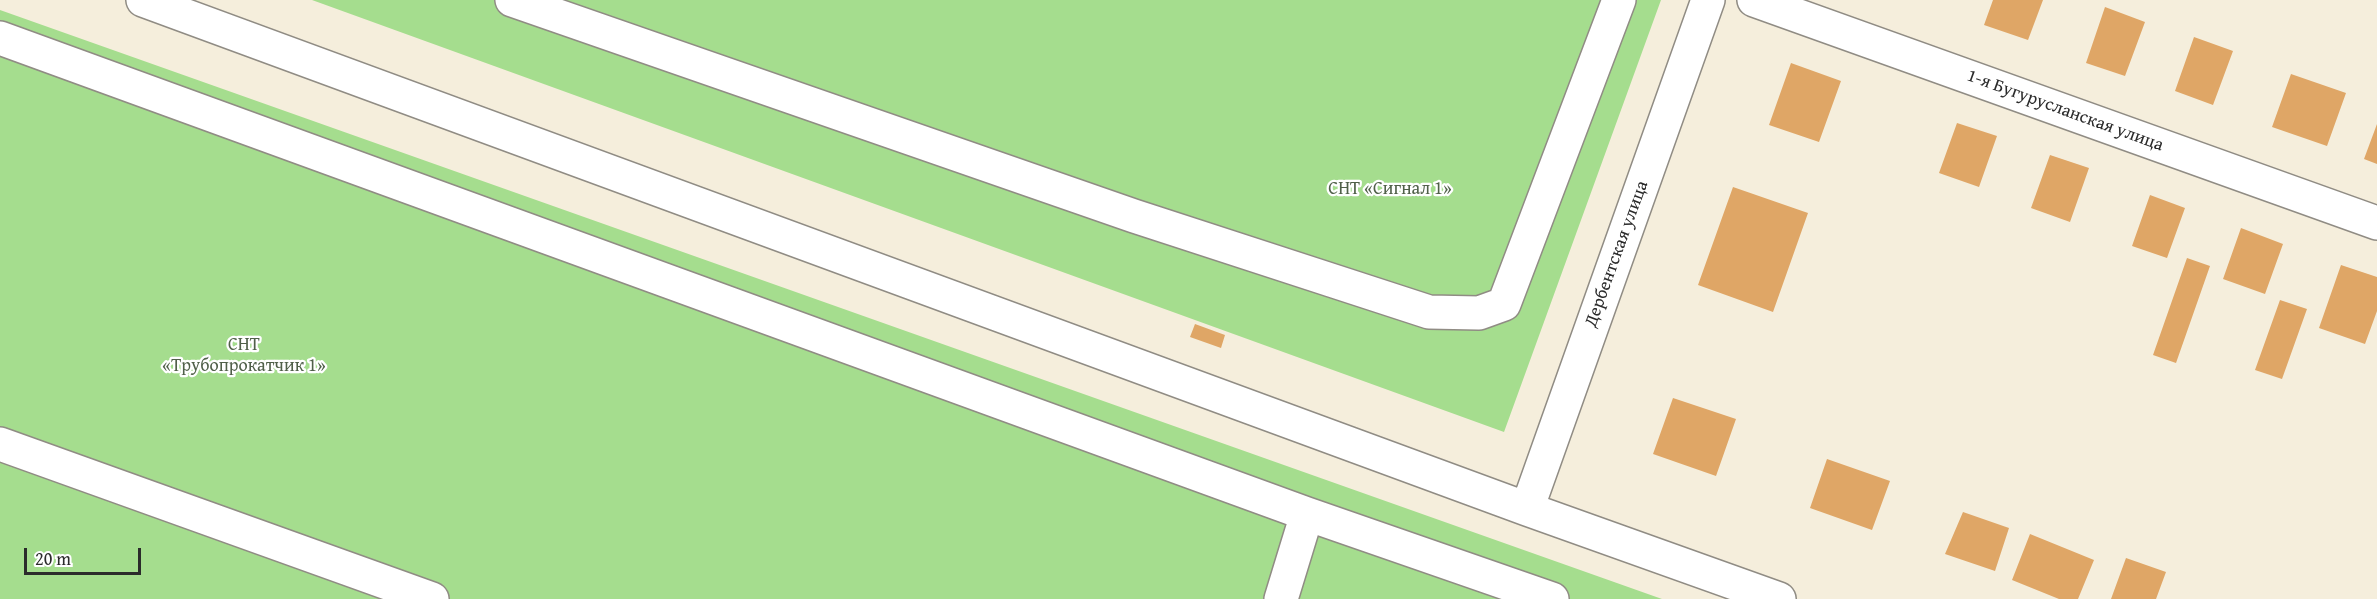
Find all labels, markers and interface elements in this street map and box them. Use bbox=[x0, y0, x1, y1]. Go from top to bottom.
street label: 1-я Бугурусланская улица bbox=[1964, 65, 2166, 157]
park label: СНТ «Сигнал 1» bbox=[1328, 178, 1452, 200]
street label: Дербентская улица bbox=[1580, 178, 1654, 330]
park label: СНТ «Трубопрокатчик 1» bbox=[162, 334, 326, 376]
scale bar bbox=[27, 536, 144, 574]
text: 20 m bbox=[35, 545, 71, 572]

